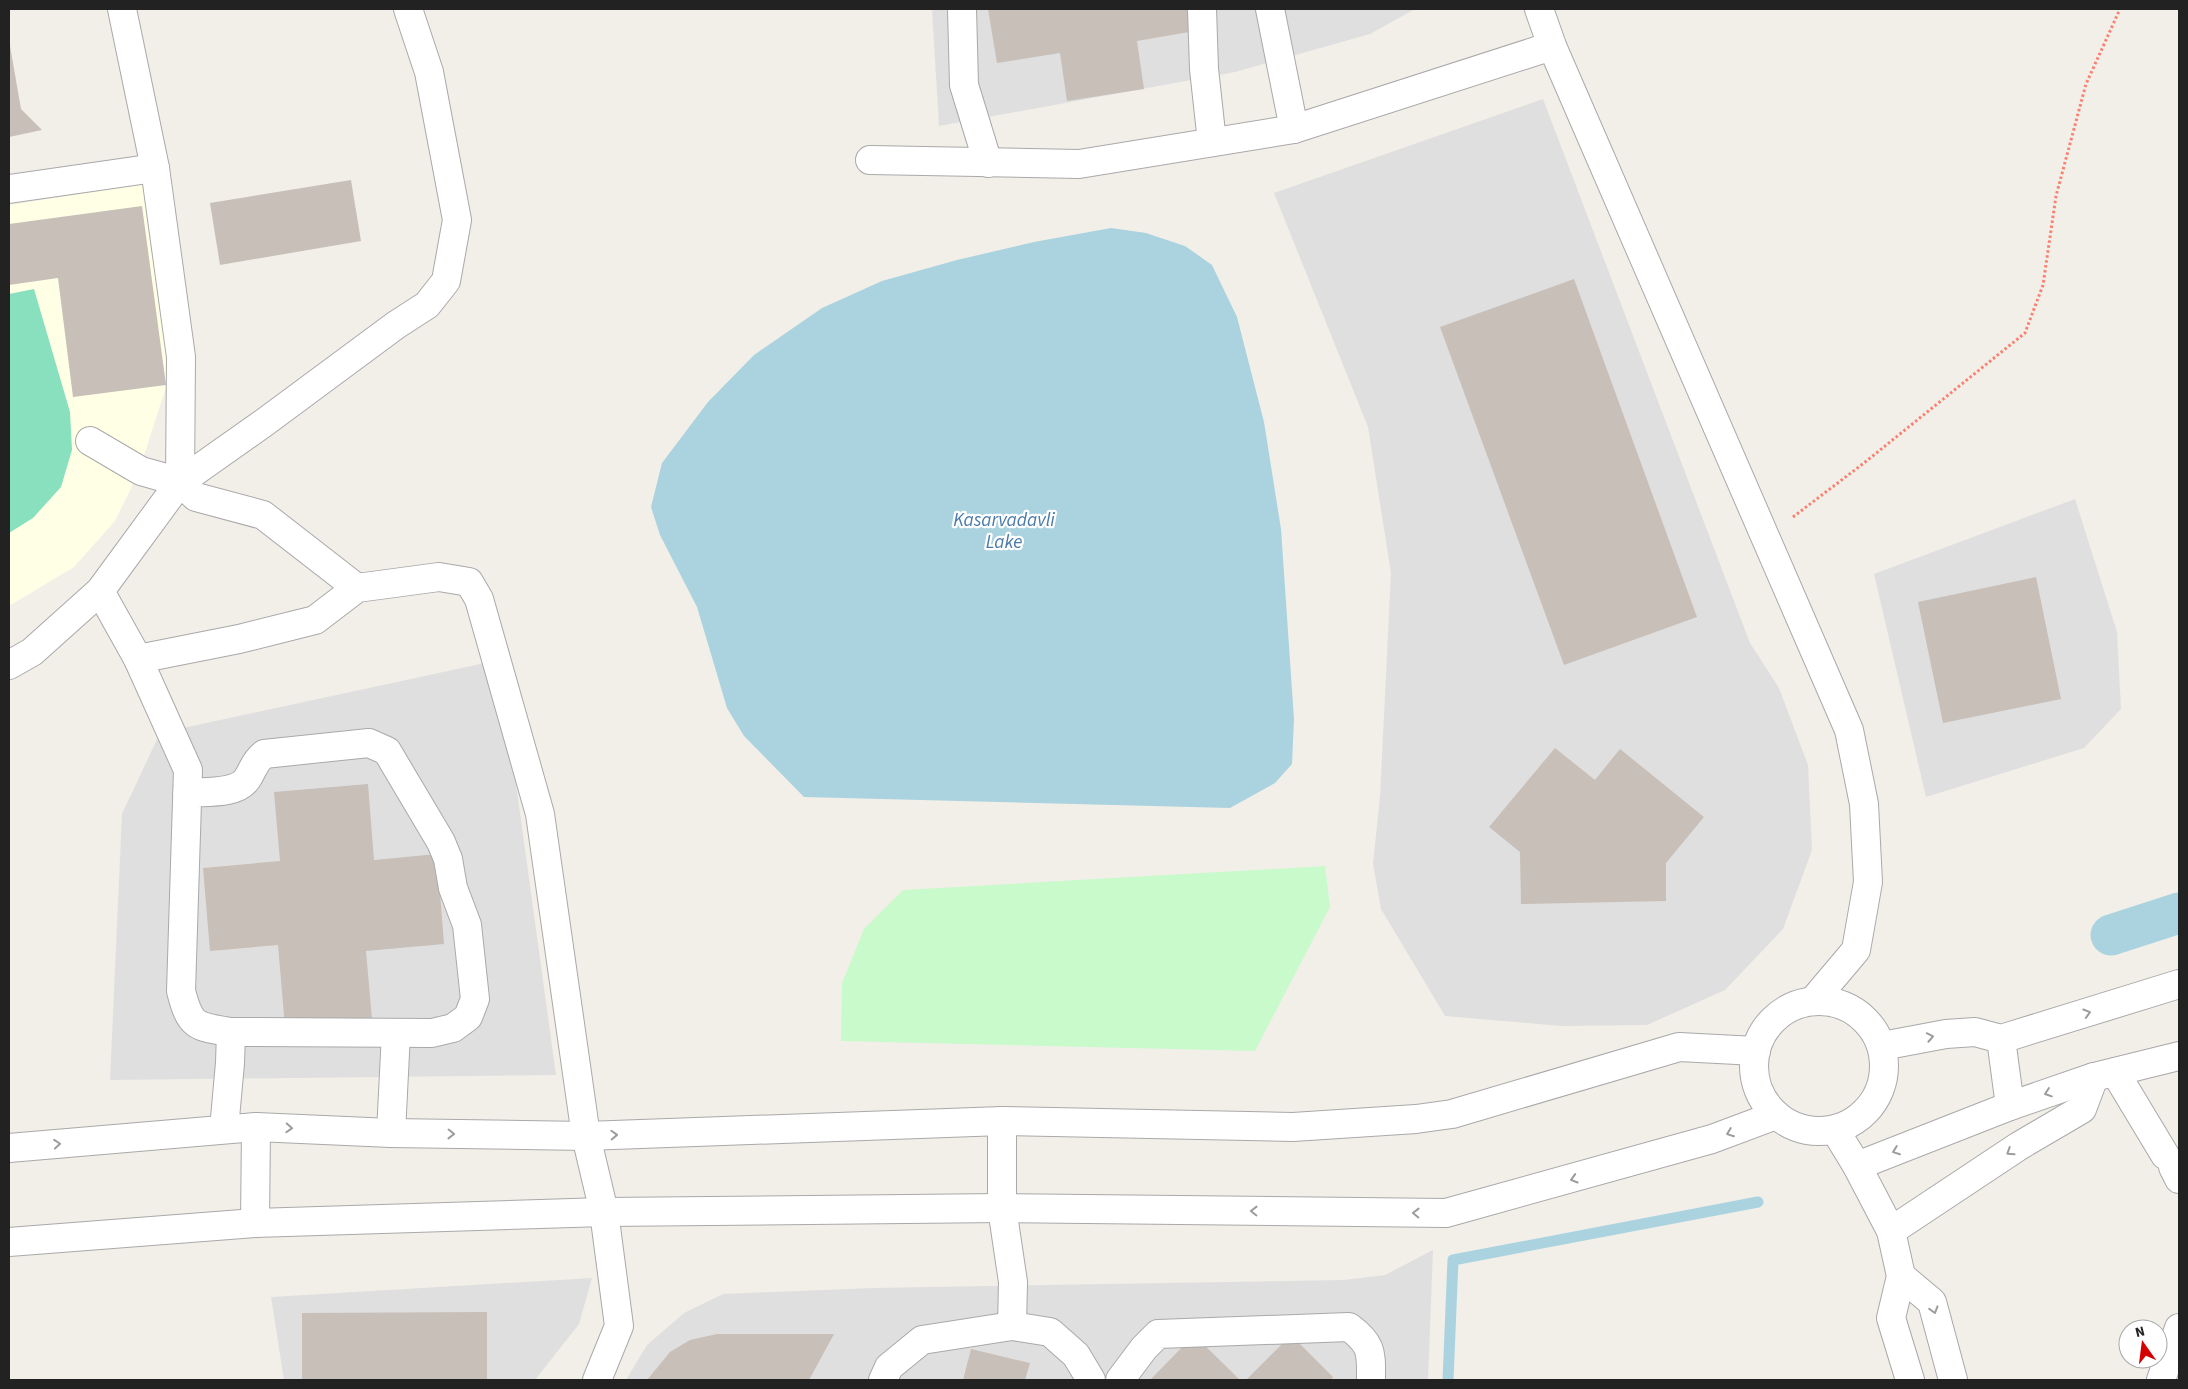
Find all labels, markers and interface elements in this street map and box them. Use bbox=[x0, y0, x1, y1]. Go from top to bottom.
water label: Kasarvadavli Lake bbox=[953, 507, 1055, 556]
one-way arrow bbox=[2083, 1008, 2091, 1018]
one-way arrow bbox=[1925, 1032, 1934, 1042]
one-way arrow bbox=[2044, 1087, 2053, 1097]
one-way arrow bbox=[285, 1123, 293, 1134]
one-way arrow bbox=[1726, 1126, 1735, 1137]
one-way arrow bbox=[448, 1129, 456, 1139]
one-way arrow bbox=[610, 1130, 618, 1141]
one-way arrow bbox=[54, 1138, 62, 1149]
one-way arrow bbox=[1893, 1145, 1901, 1155]
one-way arrow bbox=[2006, 1146, 2015, 1156]
one-way arrow bbox=[1571, 1173, 1579, 1183]
one-way arrow bbox=[1250, 1206, 1258, 1216]
one-way arrow bbox=[1412, 1208, 1420, 1218]
one-way arrow bbox=[1928, 1306, 1939, 1315]
north arrow bbox=[2118, 1319, 2168, 1369]
text: N bbox=[2133, 1322, 2147, 1343]

